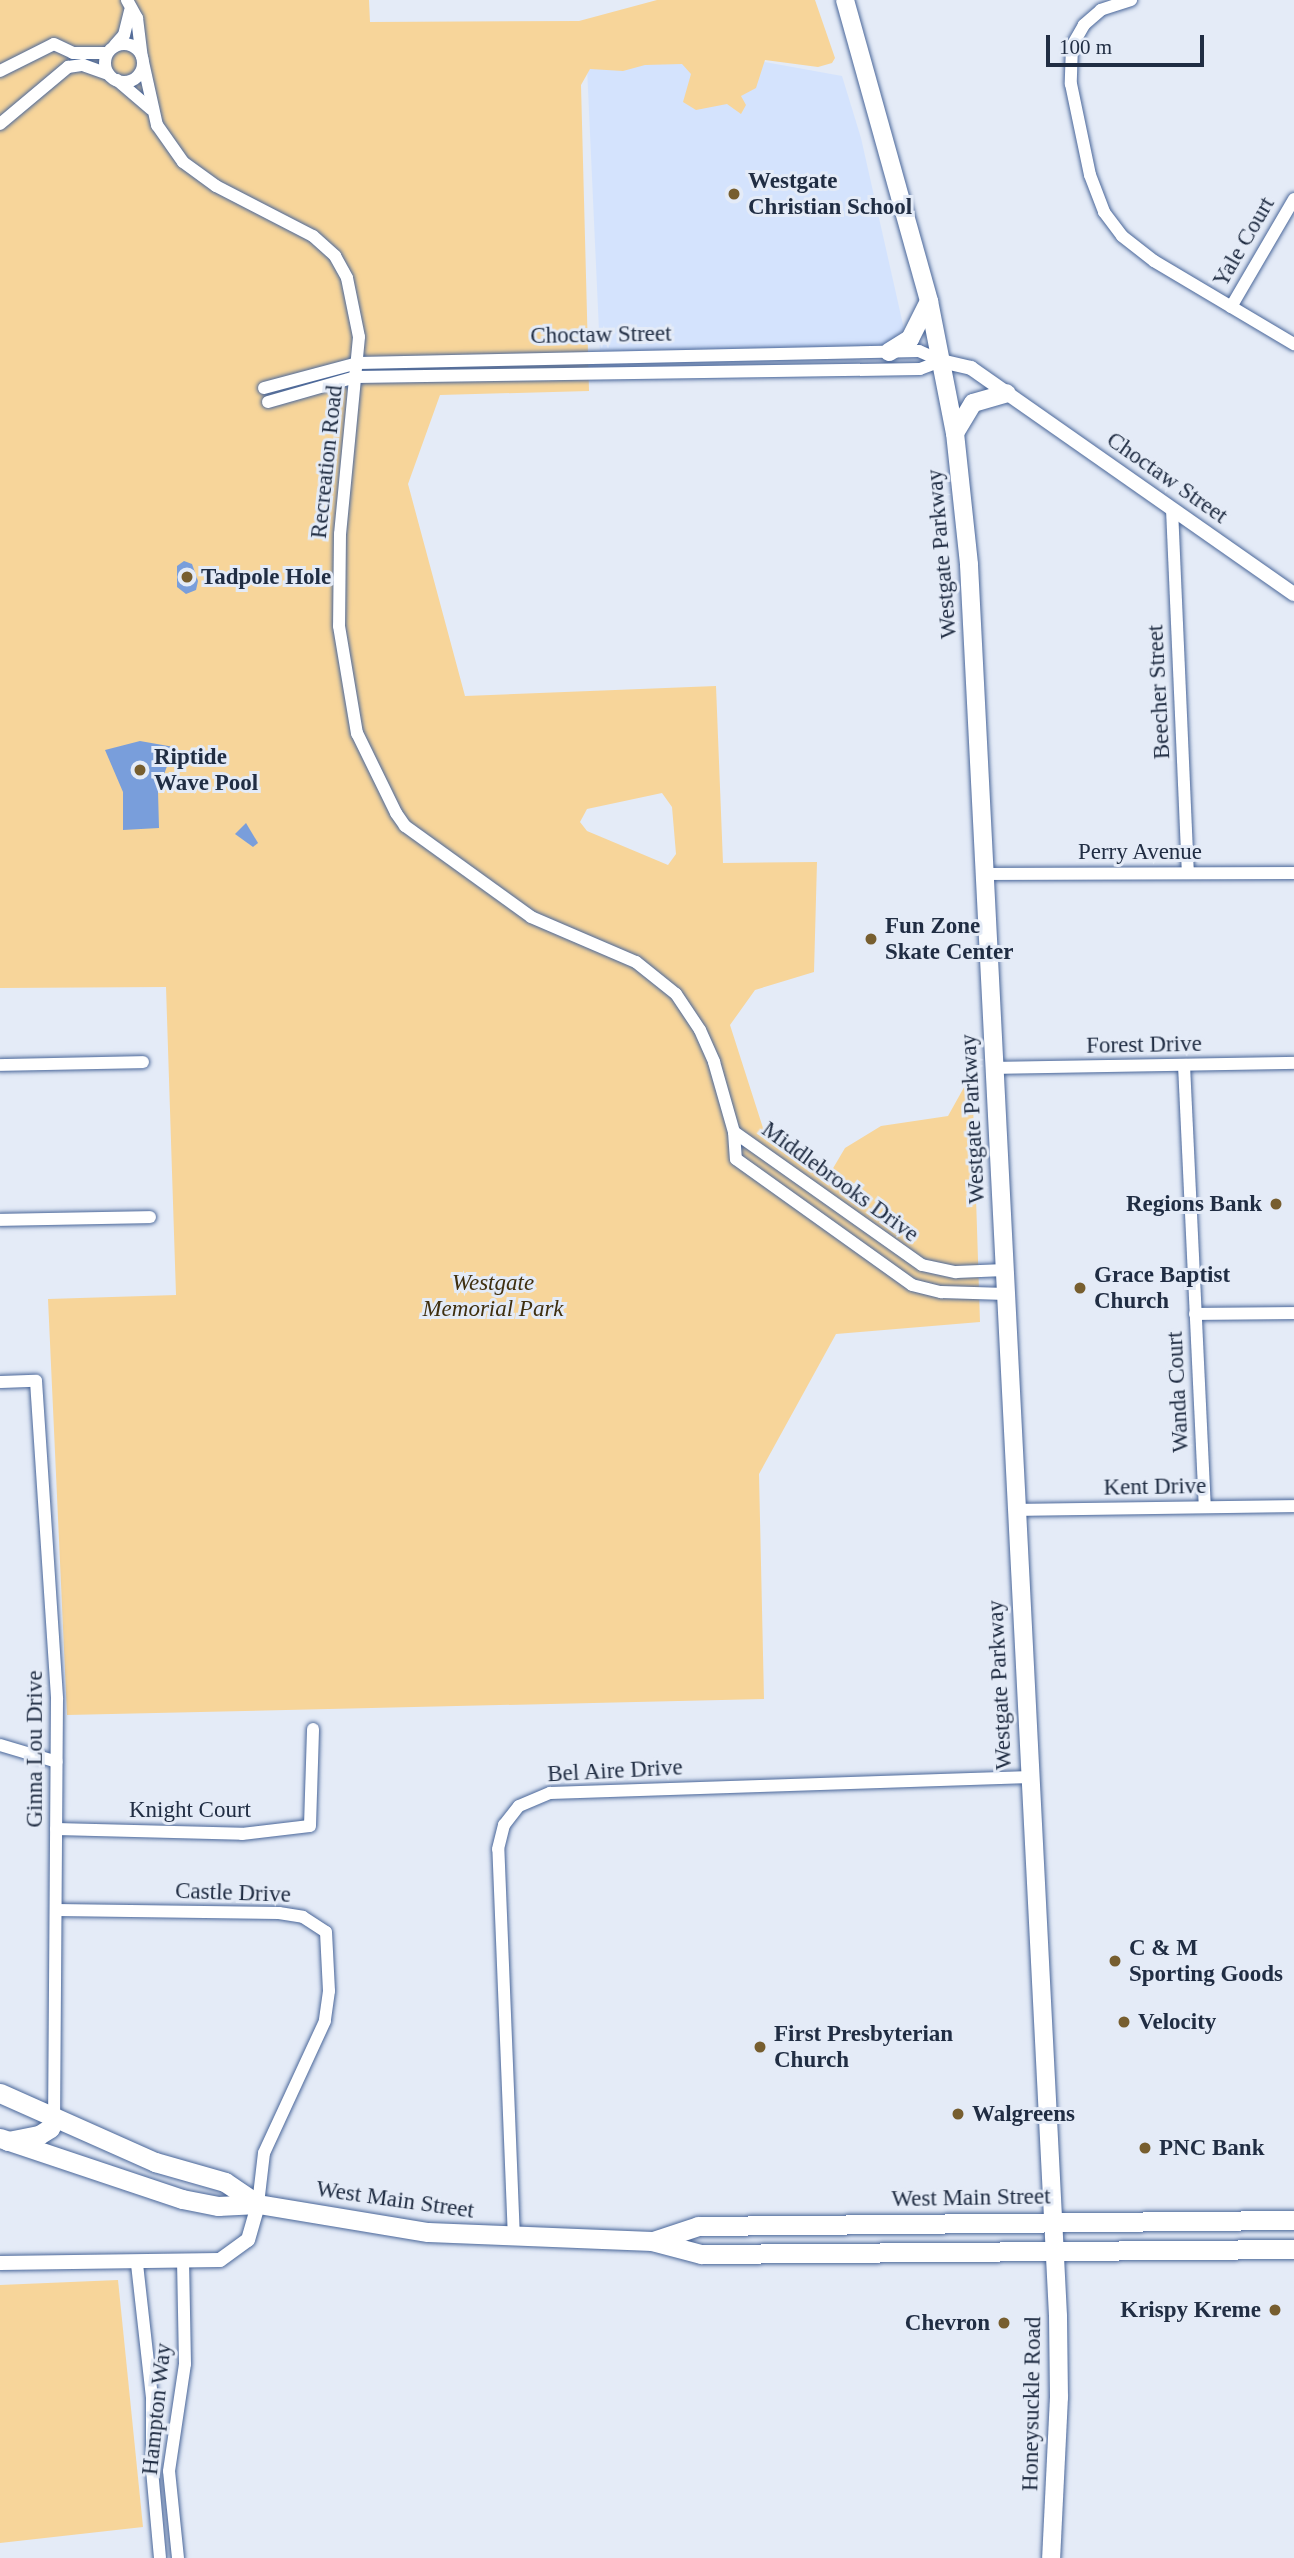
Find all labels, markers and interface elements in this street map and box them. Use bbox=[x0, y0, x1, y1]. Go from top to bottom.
scale bar bbox=[1049, 21, 1206, 65]
text: 100 m bbox=[1059, 35, 1112, 59]
place label: Westgate Christian School bbox=[748, 167, 912, 221]
marker: Westgate Christian School bbox=[726, 186, 742, 202]
street label: Yale Court bbox=[1207, 192, 1281, 292]
street label: Choctaw Street bbox=[530, 320, 672, 350]
street label: Recreation Road bbox=[305, 384, 349, 540]
street label: Choctaw Street bbox=[1101, 426, 1233, 530]
street label: Westgate Parkway bbox=[921, 468, 963, 640]
place label: Tadpole Hole bbox=[201, 563, 331, 591]
marker: Tadpole Hole bbox=[179, 569, 195, 585]
street label: Beecher Street bbox=[1142, 624, 1176, 760]
place label: Riptide Wave Pool bbox=[154, 743, 258, 797]
marker: Riptide Wave Pool bbox=[132, 762, 148, 778]
street label: Perry Avenue bbox=[1077, 838, 1203, 866]
place label: Fun Zone Skate Center bbox=[885, 912, 1013, 966]
marker: Fun Zone Skate Center bbox=[863, 931, 879, 947]
street label: Forest Drive bbox=[1086, 1030, 1202, 1060]
street label: Westgate Parkway bbox=[955, 1033, 991, 1205]
street label: Middlebrooks Drive bbox=[756, 1116, 924, 1248]
place label: Regions Bank bbox=[1126, 1190, 1262, 1218]
marker: Regions Bank bbox=[1268, 1196, 1284, 1212]
place label: Grace Baptist Church bbox=[1094, 1261, 1230, 1315]
park label: Westgate Memorial Park bbox=[422, 1269, 564, 1323]
marker: Grace Baptist Church bbox=[1072, 1280, 1088, 1296]
street label: Wanda Court bbox=[1161, 1331, 1195, 1453]
street label: Kent Drive bbox=[1103, 1472, 1207, 1502]
street label: Westgate Parkway bbox=[982, 1599, 1018, 1771]
street label: Ginna Lou Drive bbox=[21, 1670, 49, 1828]
street label: Bel Aire Drive bbox=[546, 1754, 684, 1788]
street label: Knight Court bbox=[129, 1796, 251, 1824]
street label: Castle Drive bbox=[175, 1877, 291, 1909]
place label: C & M Sporting Goods bbox=[1129, 1934, 1283, 1988]
marker: C & M Sporting Goods bbox=[1107, 1953, 1123, 1969]
place label: Velocity bbox=[1138, 2008, 1216, 2036]
marker: Velocity bbox=[1116, 2014, 1132, 2030]
place label: First Presbyterian Church bbox=[774, 2020, 953, 2074]
marker: First Presbyterian Church bbox=[752, 2039, 768, 2055]
place label: Walgreens bbox=[972, 2100, 1075, 2128]
marker: Walgreens bbox=[950, 2106, 966, 2122]
place label: PNC Bank bbox=[1159, 2134, 1264, 2162]
marker: PNC Bank bbox=[1137, 2140, 1153, 2156]
street label: West Main Street bbox=[314, 2175, 476, 2225]
street label: West Main Street bbox=[891, 2183, 1051, 2213]
place label: Krispy Kreme bbox=[1120, 2296, 1261, 2324]
marker: Krispy Kreme bbox=[1267, 2302, 1283, 2318]
place label: Chevron bbox=[905, 2309, 990, 2337]
marker: Chevron bbox=[996, 2315, 1012, 2331]
street label: Honeysuckle Road bbox=[1017, 2317, 1047, 2491]
street label: Hampton Way bbox=[136, 2341, 178, 2477]

